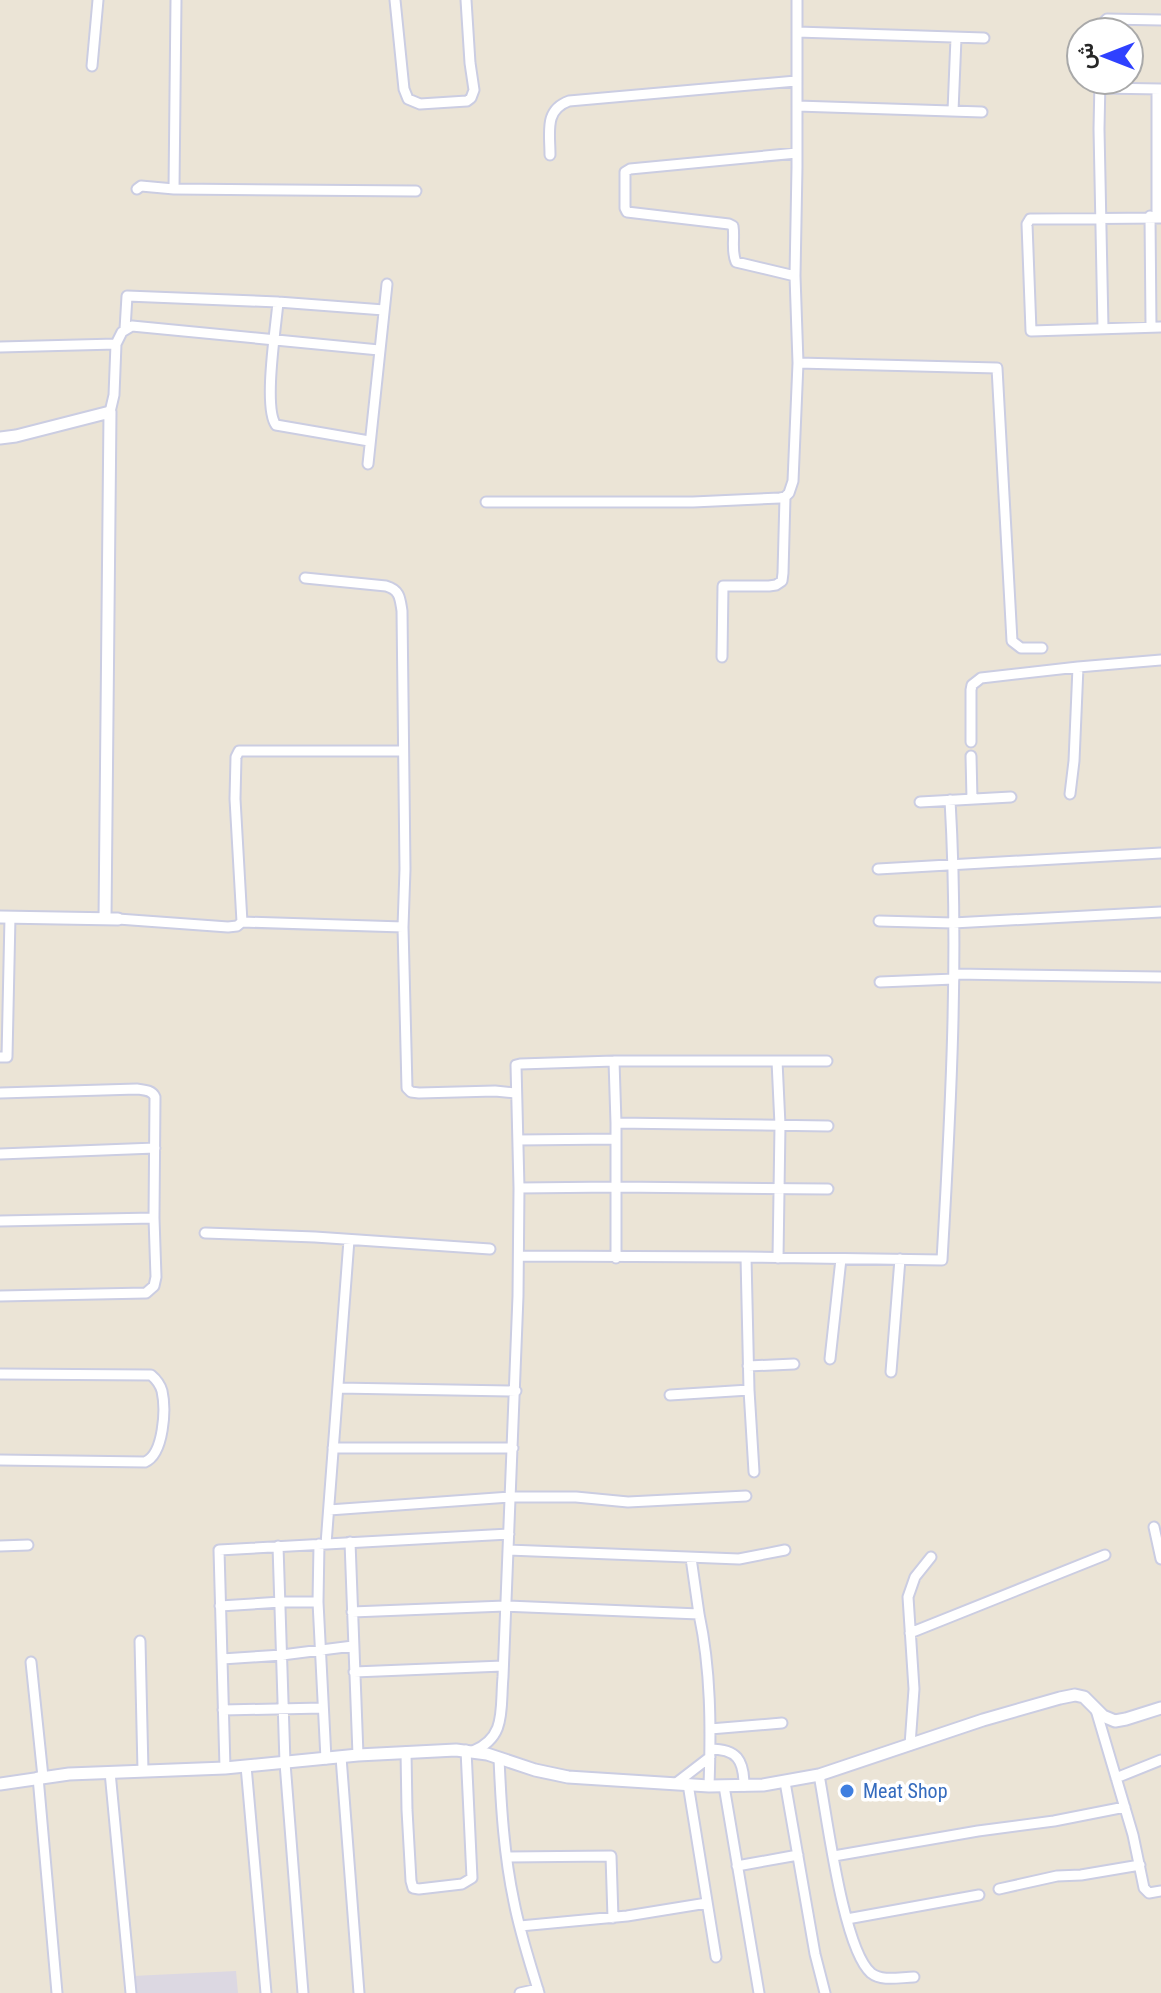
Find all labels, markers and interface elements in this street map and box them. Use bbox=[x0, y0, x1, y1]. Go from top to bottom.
north arrow bbox=[1065, 16, 1145, 96]
text: ش bbox=[1073, 43, 1099, 69]
place label: Meat Shop bbox=[863, 1779, 948, 1803]
marker: Meat Shop bbox=[838, 1782, 856, 1800]

